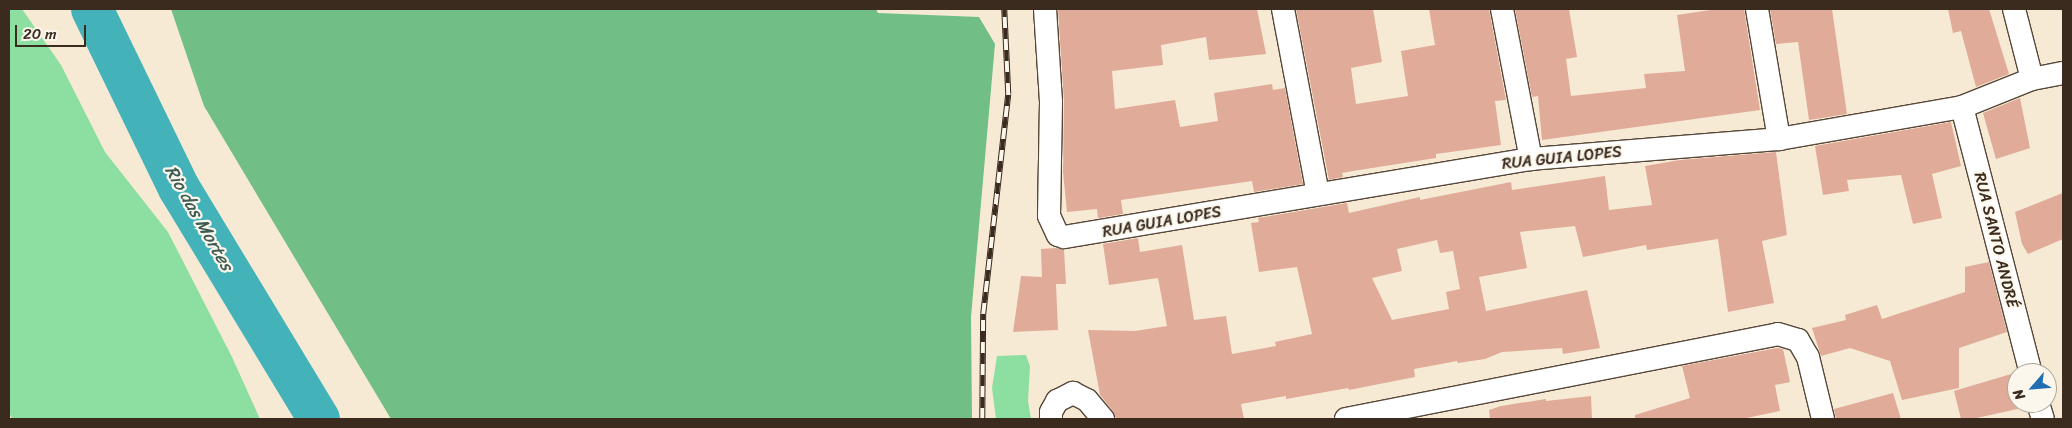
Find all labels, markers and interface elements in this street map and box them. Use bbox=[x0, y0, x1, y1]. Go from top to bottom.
scale bar bbox=[18, 15, 89, 47]
text: 20 m bbox=[23, 21, 57, 47]
street label: RUA GUIA LOPES bbox=[1502, 142, 1622, 174]
water label: Rio das Mortes bbox=[160, 162, 238, 274]
street label: RUA SANTO ANDRÉ bbox=[1970, 171, 2022, 309]
street label: RUA GUIA LOPES bbox=[1102, 202, 1222, 242]
north arrow bbox=[2007, 363, 2057, 413]
text: N bbox=[2006, 385, 2032, 405]

